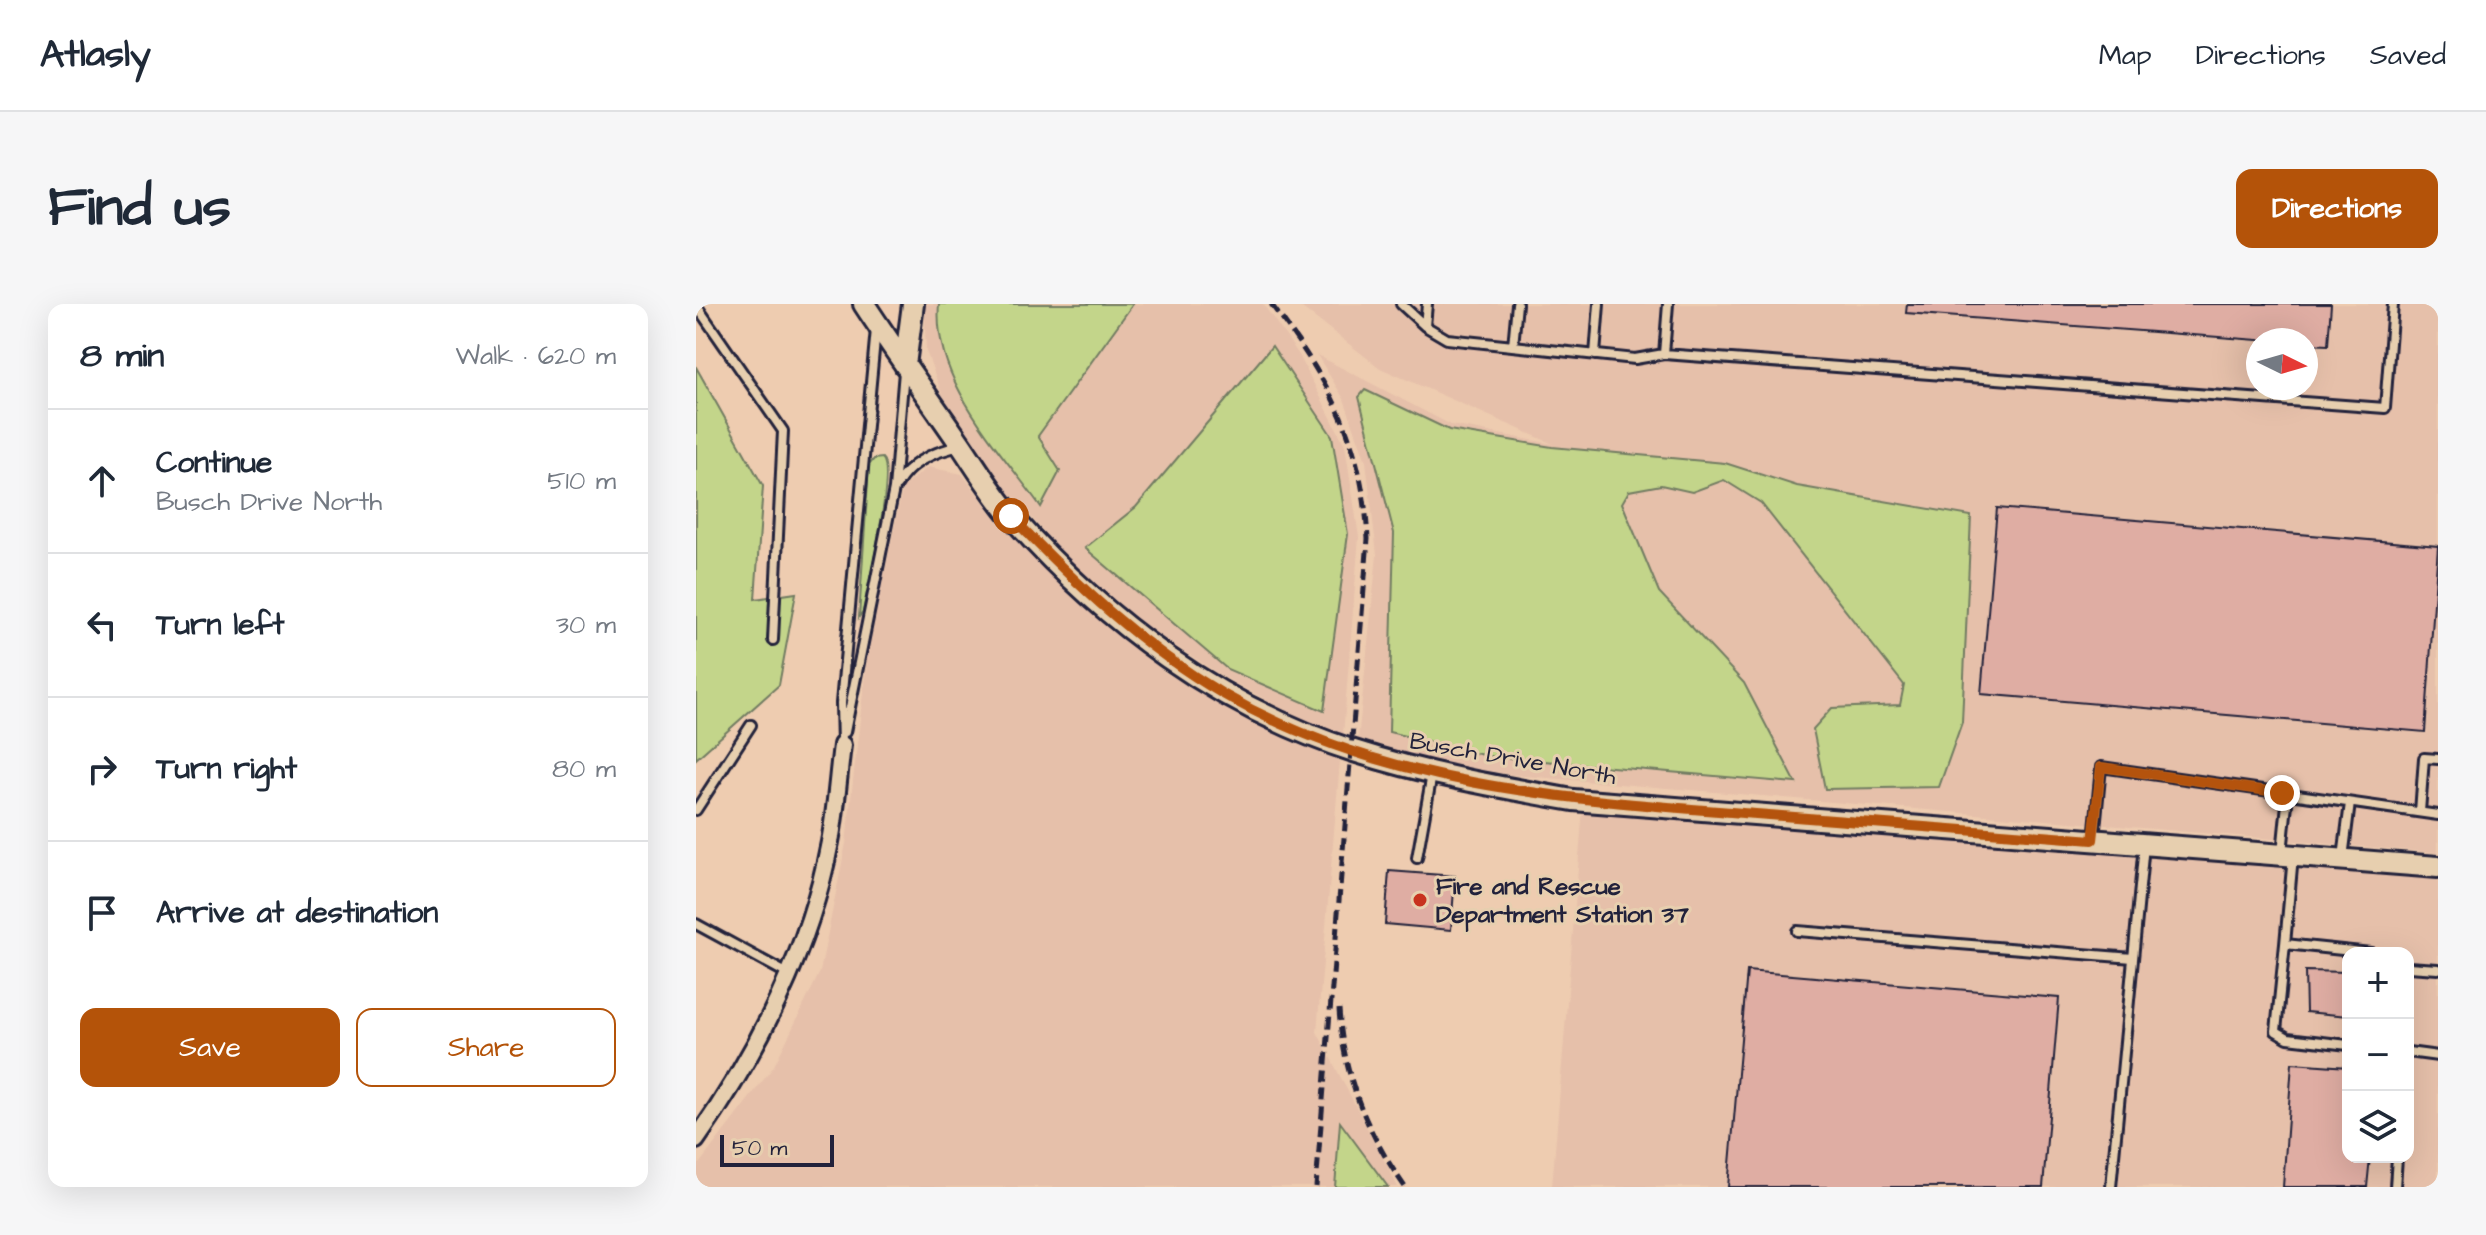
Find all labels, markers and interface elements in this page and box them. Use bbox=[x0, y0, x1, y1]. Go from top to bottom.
text: Atlasly bbox=[40, 29, 151, 81]
text: Map bbox=[2099, 36, 2152, 75]
text: Directions bbox=[2196, 36, 2326, 75]
text: Saved bbox=[2370, 36, 2446, 75]
text: Find us bbox=[48, 169, 231, 247]
button: Directions bbox=[2236, 169, 2438, 248]
north arrow bbox=[2246, 328, 2318, 400]
text: 8 min bbox=[80, 332, 164, 380]
text: Walk · 620 m bbox=[456, 338, 616, 374]
text: Continue bbox=[156, 442, 272, 484]
icon: ahead bbox=[80, 459, 124, 503]
text: 510 m bbox=[547, 463, 616, 499]
text: Busch Drive North bbox=[156, 484, 382, 520]
route start bbox=[993, 498, 1029, 534]
icon: left bbox=[80, 603, 124, 647]
text: Turn left bbox=[156, 604, 284, 646]
text: 30 m bbox=[556, 607, 616, 643]
street label: Busch Drive North bbox=[1407, 724, 1619, 794]
icon: right bbox=[80, 747, 124, 791]
text: Turn right bbox=[156, 748, 297, 790]
text: 80 m bbox=[552, 751, 616, 787]
route end bbox=[2264, 775, 2300, 811]
place label: Fire and Rescue Department Station 37 bbox=[1436, 870, 1689, 932]
icon: arrive bbox=[80, 891, 124, 935]
marker: Fire and Rescue Department Station 37 bbox=[1411, 891, 1429, 909]
text: Arrive at destination bbox=[156, 892, 438, 934]
map controls bbox=[2342, 947, 2414, 1163]
button: + bbox=[2342, 947, 2414, 1019]
button: Save bbox=[80, 1008, 340, 1087]
button: Share bbox=[356, 1008, 616, 1087]
button: − bbox=[2342, 1019, 2414, 1091]
button: layers bbox=[2342, 1091, 2414, 1163]
scale bar bbox=[720, 1131, 834, 1167]
text: 50 m bbox=[732, 1133, 787, 1164]

